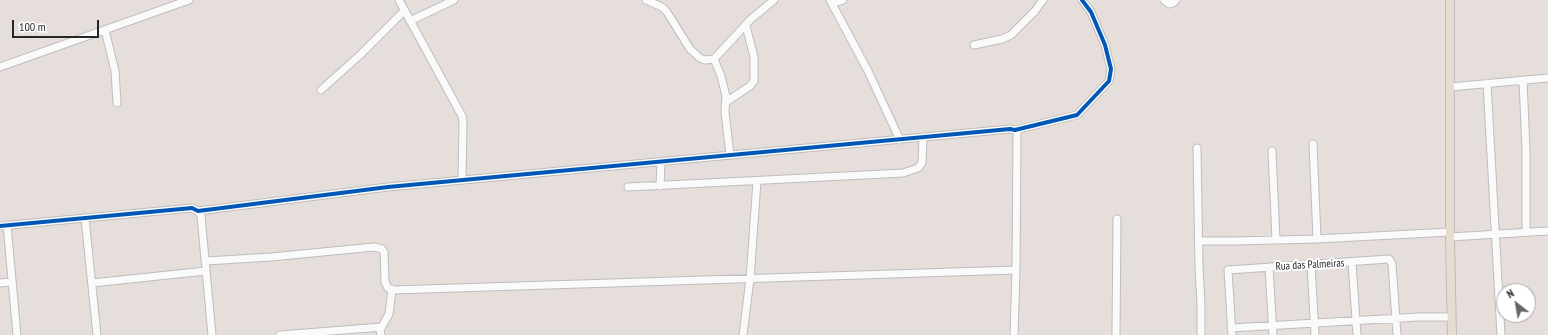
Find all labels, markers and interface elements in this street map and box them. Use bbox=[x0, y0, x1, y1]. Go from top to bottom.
scale bar bbox=[14, 12, 101, 38]
text: 100 m bbox=[19, 19, 46, 34]
street label: Rua das Palmeiras bbox=[1275, 257, 1345, 273]
north arrow bbox=[1496, 283, 1536, 323]
text: N bbox=[1504, 286, 1516, 301]

